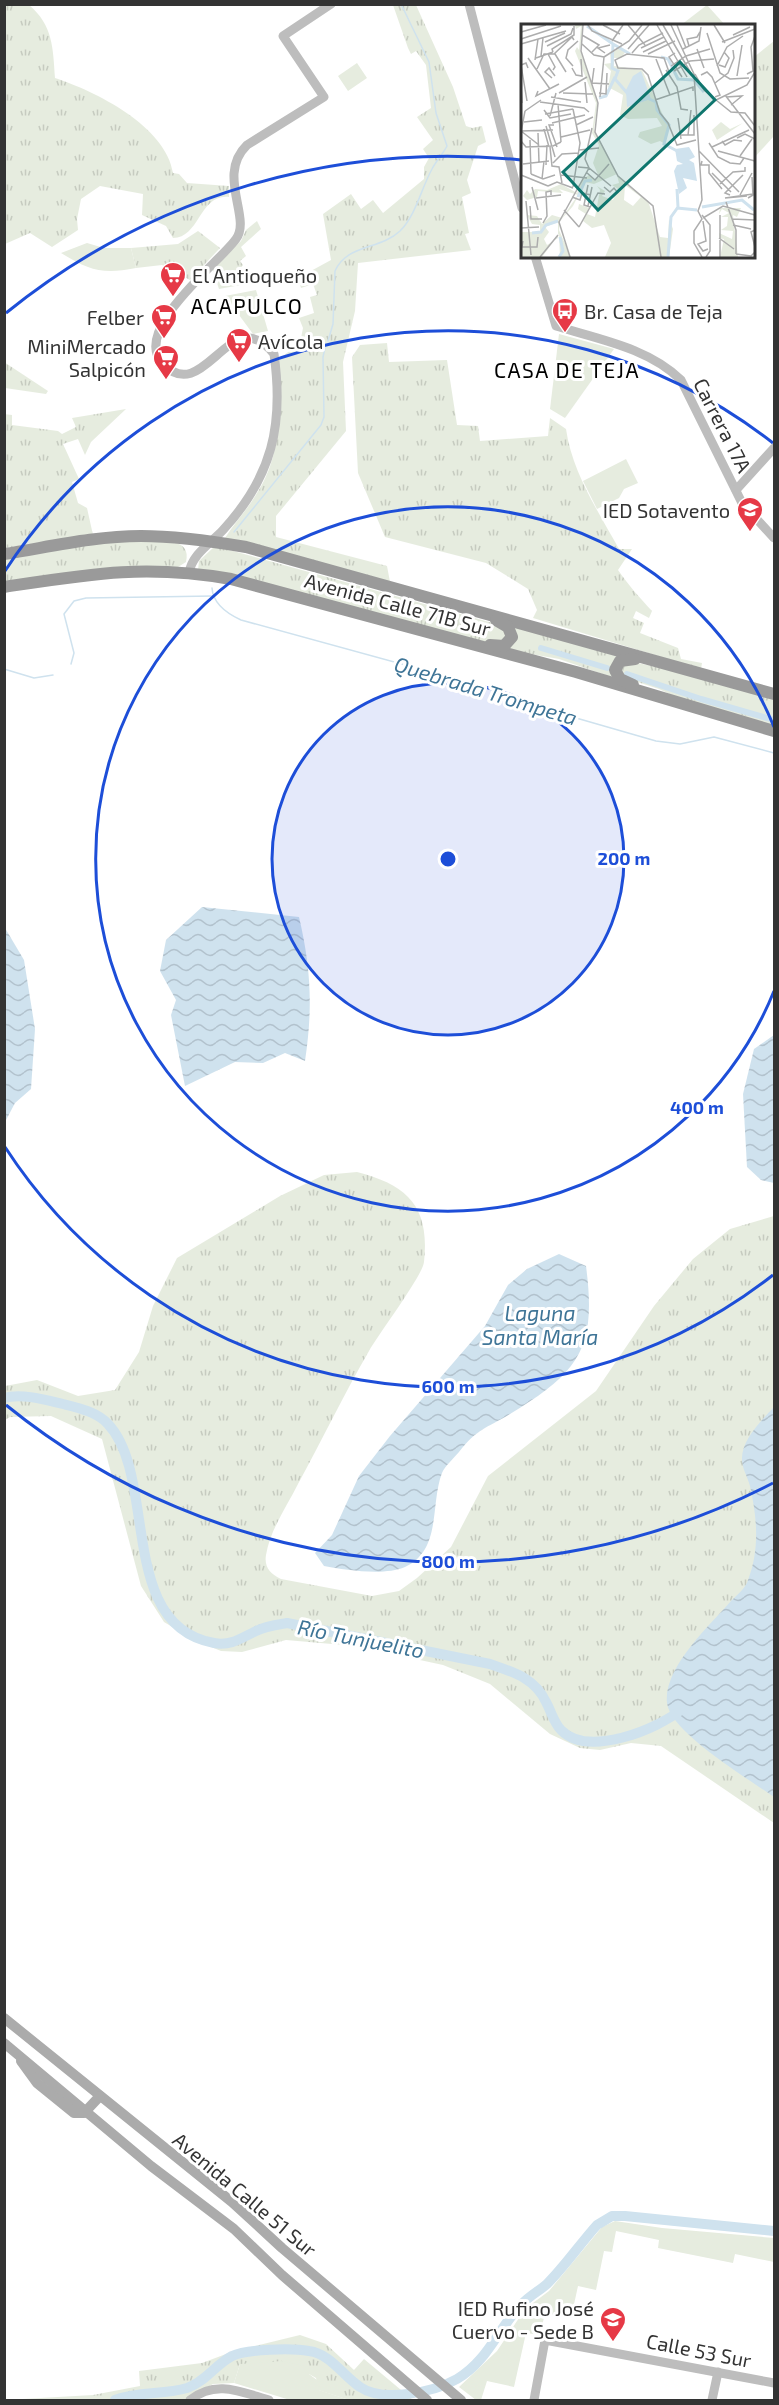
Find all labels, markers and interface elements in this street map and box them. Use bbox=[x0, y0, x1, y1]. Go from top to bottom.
inset map bbox=[521, 24, 755, 258]
supermarket icon: El Antioqueño bbox=[158, 260, 188, 298]
place label: El Antioqueño bbox=[192, 263, 317, 287]
district label: ACAPULCO bbox=[191, 293, 303, 318]
bus stop icon: Br. Casa de Teja bbox=[550, 296, 580, 334]
place label: Br. Casa de Teja bbox=[584, 299, 723, 323]
supermarket icon: Felber bbox=[149, 302, 179, 340]
place label: Felber bbox=[87, 305, 144, 329]
supermarket icon: Avícola bbox=[224, 326, 254, 364]
place label: Avícola bbox=[258, 329, 324, 353]
place label: MiniMercado Salpicón bbox=[27, 334, 146, 381]
supermarket icon: MiniMercado Salpicón bbox=[151, 343, 181, 381]
district label: CASA DE TEJA bbox=[494, 357, 640, 382]
street label: Carrera 17A bbox=[689, 374, 757, 477]
school or university icon: IED Sotavento bbox=[735, 495, 765, 533]
place label: IED Sotavento bbox=[603, 498, 730, 522]
street label: Avenida Calle 71B Sur bbox=[302, 568, 494, 640]
water label: Quebrada Trompeta bbox=[391, 650, 580, 731]
text: 200 m bbox=[598, 847, 650, 869]
centre of rings bbox=[438, 849, 458, 869]
text: 400 m bbox=[670, 1096, 724, 1118]
water label: Laguna Santa María bbox=[482, 1300, 598, 1349]
text: 600 m bbox=[421, 1375, 475, 1397]
text: 800 m bbox=[421, 1550, 475, 1572]
water label: Río Tunjuelito bbox=[296, 1614, 426, 1663]
street label: Avenida Calle 51 Sur bbox=[168, 2127, 322, 2261]
place label: IED Rufino José Cuervo - Sede B bbox=[452, 2296, 594, 2343]
school or university icon: IED Rufino José Cuervo - Sede B bbox=[598, 2305, 628, 2343]
street label: Calle 53 Sur bbox=[644, 2328, 754, 2372]

